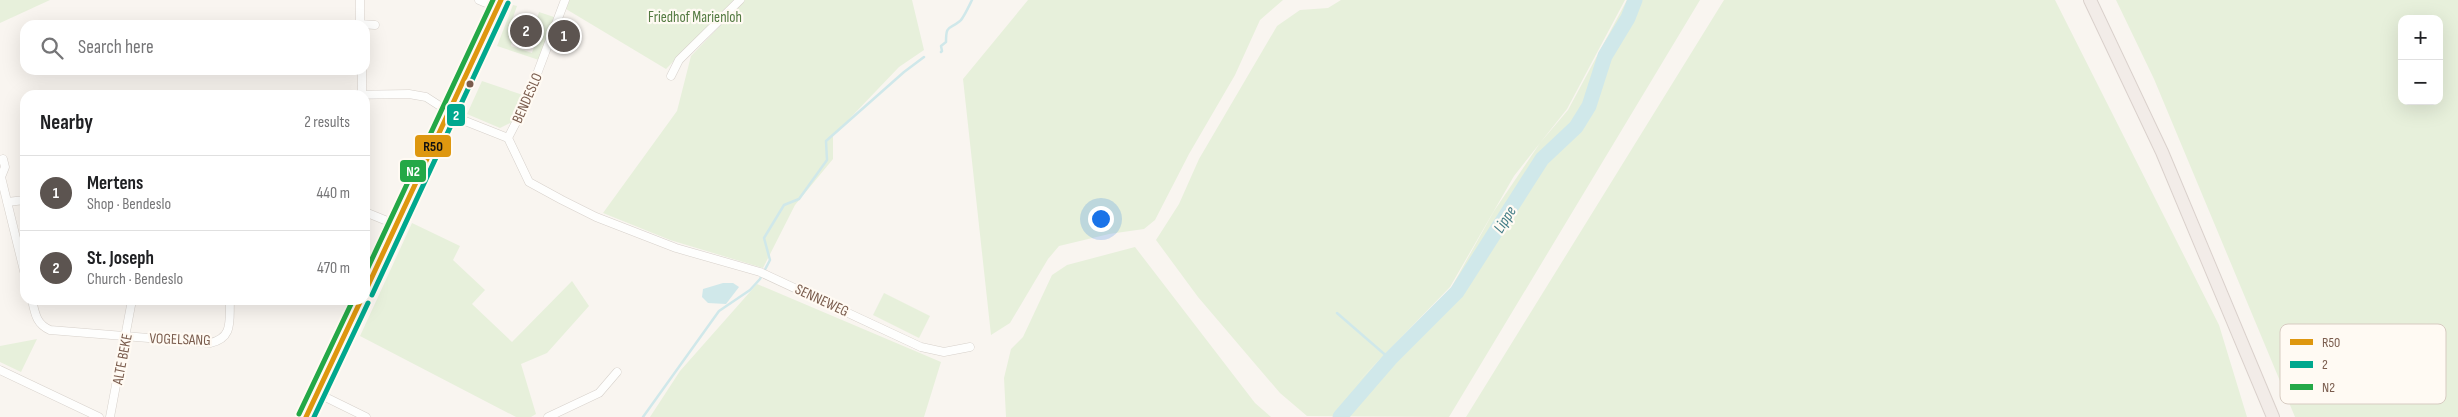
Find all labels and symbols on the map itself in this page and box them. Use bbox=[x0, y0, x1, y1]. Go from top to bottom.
park label: Friedhof Marienloh bbox=[648, 8, 742, 27]
pin: 2 bbox=[510, 12, 542, 50]
pin: 1 bbox=[548, 17, 580, 55]
street label: BENDESLO bbox=[508, 70, 547, 126]
unlabelled marker bbox=[465, 79, 475, 89]
line badge: 2 bbox=[446, 103, 466, 127]
text: 2 bbox=[453, 107, 459, 124]
line badge: R50 bbox=[414, 134, 452, 158]
text: R50 bbox=[423, 138, 443, 155]
line badge: N2 bbox=[399, 159, 427, 183]
text: N2 bbox=[406, 163, 420, 180]
water label: Lippe bbox=[1490, 203, 1521, 237]
your location bbox=[1088, 206, 1114, 232]
street label: SENNEWEG bbox=[792, 280, 852, 321]
legend bbox=[2280, 324, 2446, 404]
street label: VOGELSANG bbox=[149, 329, 211, 350]
street label: ALTE BEKE bbox=[108, 332, 137, 387]
text: R50 bbox=[2322, 334, 2340, 351]
text: 2 bbox=[2322, 356, 2328, 373]
text: N2 bbox=[2322, 379, 2335, 396]

